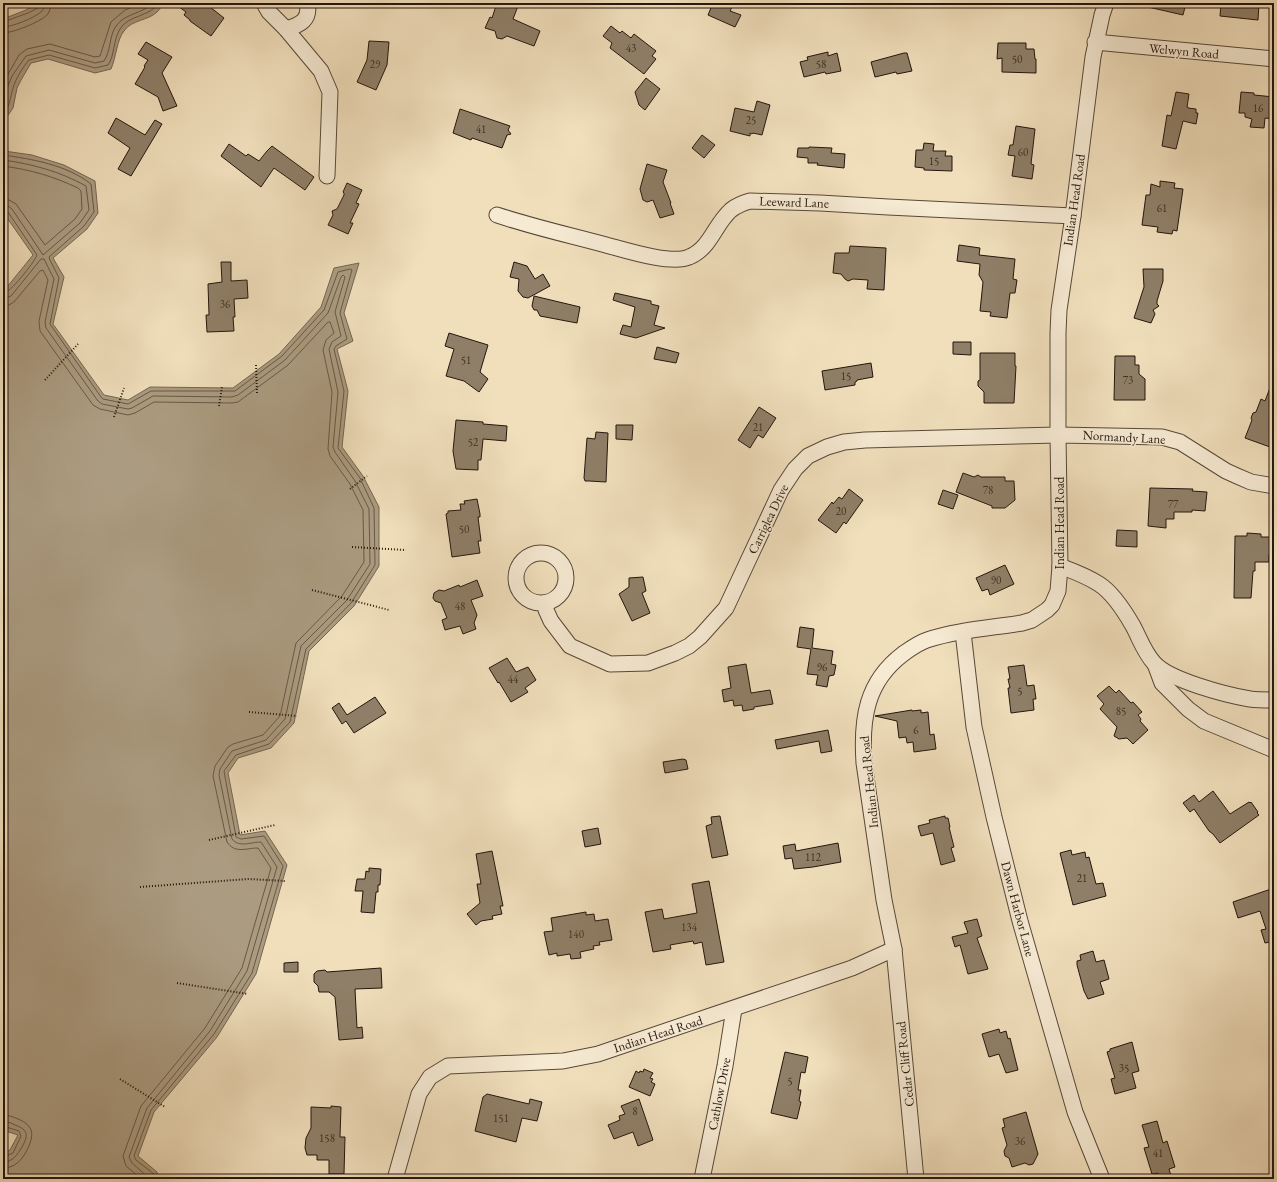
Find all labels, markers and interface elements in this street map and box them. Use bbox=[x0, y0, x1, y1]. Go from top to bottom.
street label: Welwyn Road bbox=[1148, 39, 1220, 63]
house number: 43 bbox=[626, 41, 636, 55]
house number: 50 bbox=[1012, 52, 1022, 66]
house number: 29 bbox=[370, 57, 381, 71]
house number: 58 bbox=[816, 57, 826, 71]
house number: 16 bbox=[1253, 101, 1264, 115]
house number: 25 bbox=[746, 113, 756, 127]
house number: 41 bbox=[476, 122, 486, 136]
house number: 60 bbox=[1018, 145, 1028, 159]
street label: Indian Head Road bbox=[1059, 152, 1089, 247]
house number: 15 bbox=[929, 154, 939, 168]
street label: Leeward Lane bbox=[759, 192, 829, 212]
house number: 61 bbox=[1157, 201, 1167, 215]
house number: 36 bbox=[220, 297, 231, 311]
house number: 51 bbox=[461, 353, 471, 367]
house number: 15 bbox=[841, 369, 851, 383]
house number: 73 bbox=[1123, 373, 1133, 387]
house number: 21 bbox=[753, 420, 763, 434]
street label: Normandy Lane bbox=[1082, 426, 1166, 448]
house number: 52 bbox=[468, 435, 479, 449]
street label: Indian Head Road bbox=[1051, 476, 1068, 569]
street label: Carriglea Drive bbox=[744, 481, 792, 557]
house number: 78 bbox=[983, 483, 993, 497]
house number: 77 bbox=[1168, 497, 1179, 511]
house number: 20 bbox=[836, 504, 846, 518]
house number: 50 bbox=[459, 522, 469, 536]
house number: 90 bbox=[991, 573, 1001, 587]
house number: 48 bbox=[455, 599, 465, 613]
house number: 96 bbox=[817, 660, 828, 674]
house number: 44 bbox=[508, 672, 519, 686]
house number: 5 bbox=[1017, 684, 1023, 698]
house number: 85 bbox=[1116, 704, 1126, 718]
house number: 6 bbox=[913, 723, 919, 737]
street label: Indian Head Road bbox=[856, 735, 882, 829]
house number: 112 bbox=[805, 850, 822, 864]
street label: Dawn Harbor Lane bbox=[997, 859, 1039, 959]
house number: 21 bbox=[1077, 871, 1087, 885]
house number: 134 bbox=[681, 920, 698, 934]
house number: 140 bbox=[568, 927, 584, 941]
street label: Indian Head Road bbox=[611, 1011, 705, 1056]
street label: Cedar Cliff Road bbox=[892, 1020, 918, 1108]
street label: Cathlow Drive bbox=[704, 1056, 734, 1132]
house number: 35 bbox=[1119, 1061, 1129, 1075]
house number: 5 bbox=[787, 1074, 793, 1088]
house number: 8 bbox=[632, 1104, 638, 1118]
house number: 151 bbox=[493, 1111, 509, 1125]
house number: 158 bbox=[319, 1131, 335, 1145]
house number: 36 bbox=[1015, 1134, 1026, 1148]
house number: 41 bbox=[1153, 1146, 1163, 1160]

